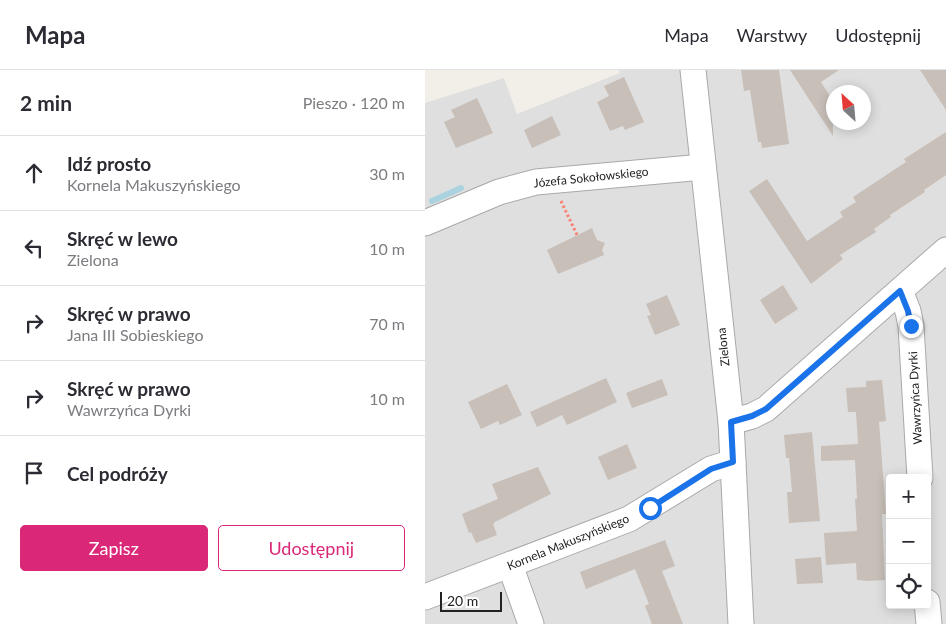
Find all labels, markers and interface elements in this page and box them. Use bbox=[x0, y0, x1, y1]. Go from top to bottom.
text: Mapa bbox=[25, 20, 85, 49]
text: Mapa bbox=[664, 24, 709, 46]
text: Warstwy bbox=[737, 24, 807, 46]
text: Udostępnij bbox=[835, 24, 921, 46]
north arrow bbox=[826, 85, 871, 130]
text: 2 min bbox=[20, 90, 72, 115]
text: Pieszo · 120 m bbox=[303, 93, 405, 112]
text: Idź prosto bbox=[67, 152, 151, 175]
icon: ahead bbox=[20, 159, 48, 187]
street label: Józefa Sokołowskiego bbox=[533, 163, 649, 190]
text: 30 m bbox=[369, 164, 405, 183]
text: Kornela Makuszyńskiego bbox=[67, 175, 241, 194]
text: Skręć w lewo bbox=[67, 227, 178, 250]
icon: left bbox=[20, 234, 48, 262]
text: 10 m bbox=[369, 239, 405, 258]
text: Zielona bbox=[67, 250, 119, 269]
text: Skręć w prawo bbox=[67, 302, 191, 325]
icon: right bbox=[20, 309, 48, 337]
text: 70 m bbox=[369, 314, 405, 333]
route end bbox=[900, 315, 923, 338]
text: Jana III Sobieskiego bbox=[67, 325, 203, 344]
street label: Zielona bbox=[714, 327, 732, 367]
street label: Wawrzyńca Dyrki bbox=[905, 351, 925, 445]
text: Skręć w prawo bbox=[67, 377, 191, 400]
icon: right bbox=[20, 384, 48, 412]
text: 10 m bbox=[369, 389, 405, 408]
text: Wawrzyńca Dyrki bbox=[67, 400, 191, 419]
icon: arrive bbox=[20, 459, 48, 487]
text: Cel podróży bbox=[67, 462, 168, 485]
map controls bbox=[886, 474, 931, 609]
button: + bbox=[886, 474, 931, 519]
route start bbox=[639, 497, 662, 520]
street label: Kornela Makuszyńskiego bbox=[505, 511, 631, 573]
button: − bbox=[886, 519, 931, 564]
button: Zapisz bbox=[20, 525, 208, 571]
button: Udostępnij bbox=[218, 525, 405, 571]
button: locate bbox=[886, 564, 931, 609]
scale bar bbox=[440, 589, 503, 612]
text: 20 m bbox=[447, 592, 478, 609]

